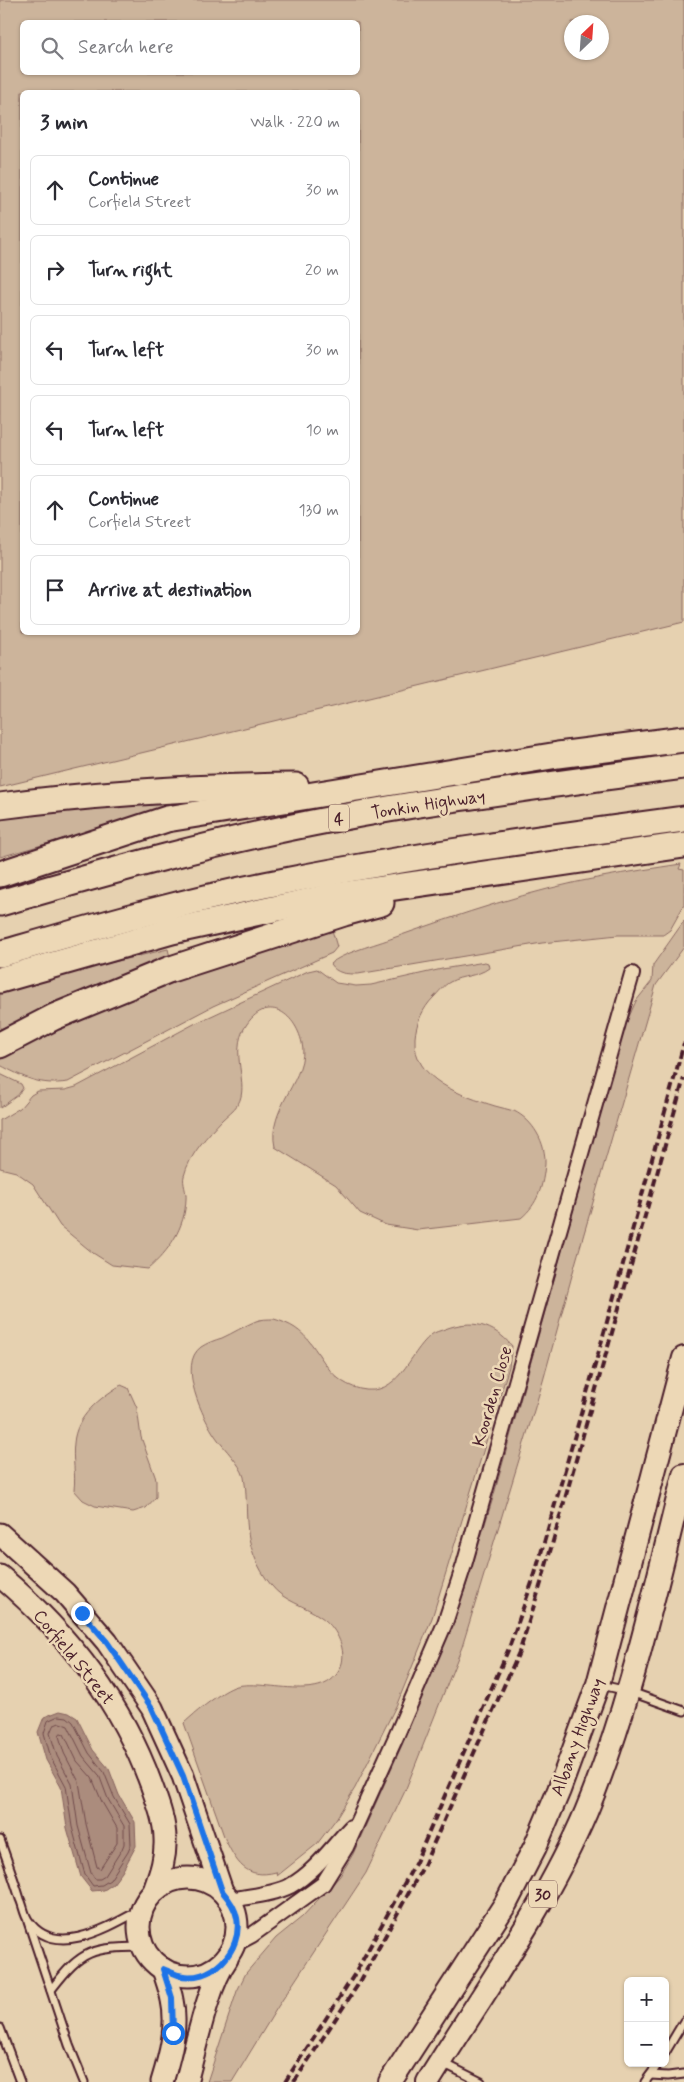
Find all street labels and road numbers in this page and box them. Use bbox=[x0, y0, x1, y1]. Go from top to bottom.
street label: Tonkin Highway bbox=[369, 784, 487, 827]
road number: 4 bbox=[329, 804, 349, 831]
street label: Koorden Close bbox=[467, 1343, 519, 1449]
street label: Corfield Street bbox=[27, 1605, 119, 1710]
street label: Albany Highway bbox=[545, 1675, 611, 1800]
road number: 30 bbox=[529, 1880, 557, 1908]

